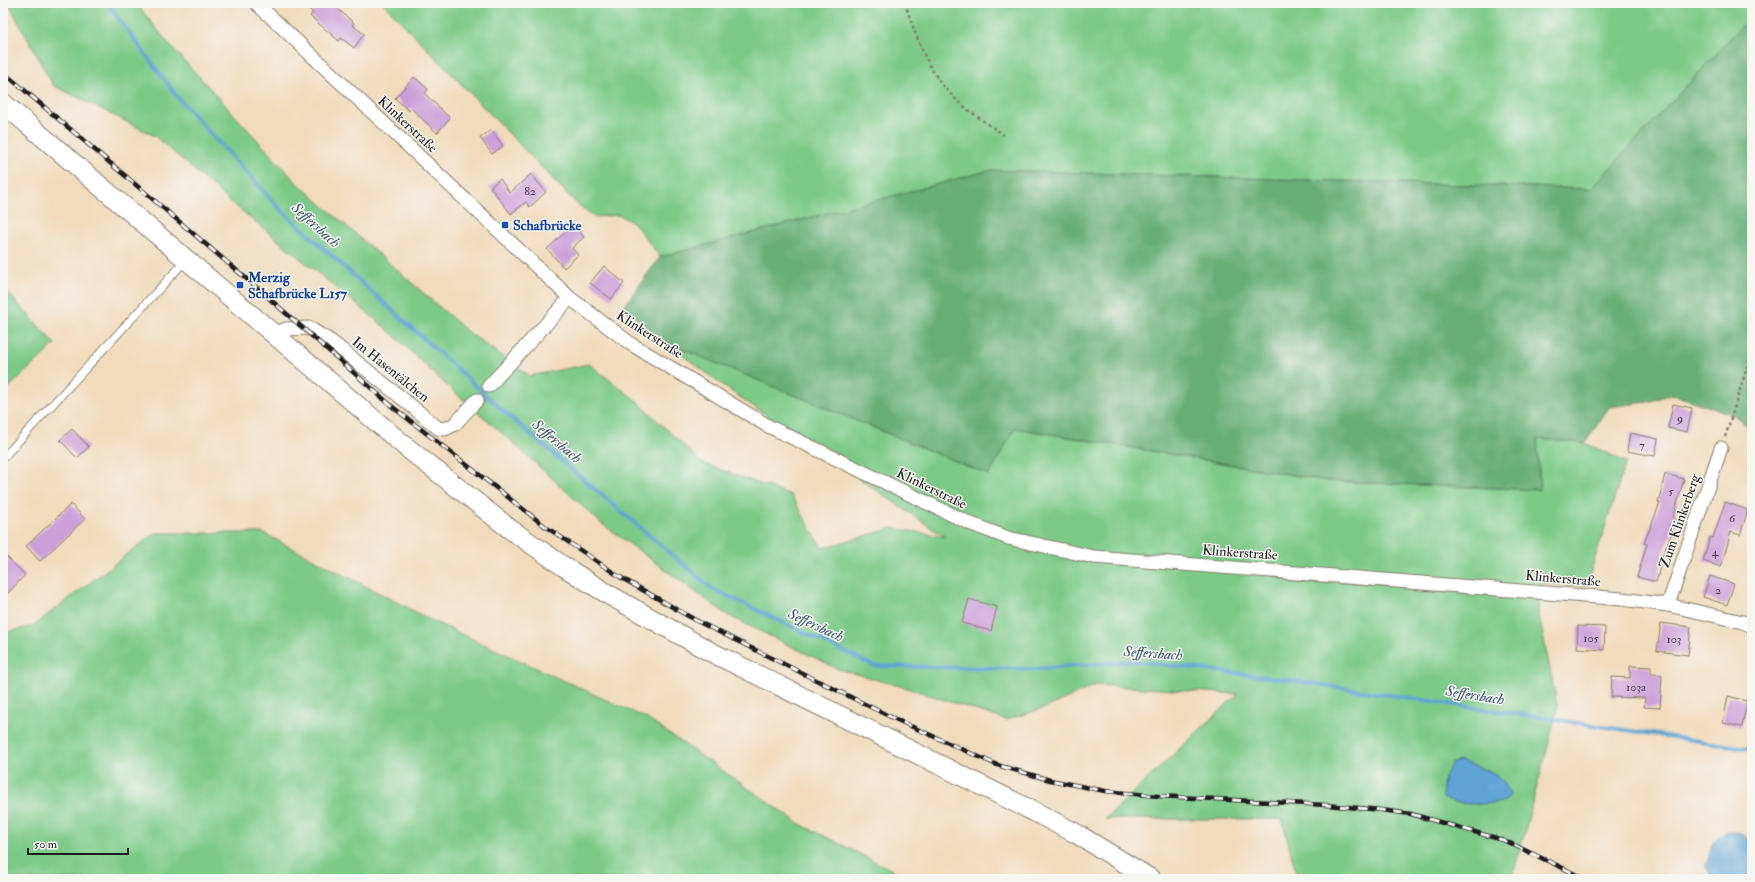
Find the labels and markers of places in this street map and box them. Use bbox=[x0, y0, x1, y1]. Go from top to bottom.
place label: Schafbrücke bbox=[513, 217, 581, 234]
marker: Schafbrücke bbox=[500, 220, 510, 230]
place label: Merzig Schafbrücke L157 bbox=[247, 269, 348, 302]
marker: Merzig Schafbrücke L157 bbox=[235, 280, 245, 290]

